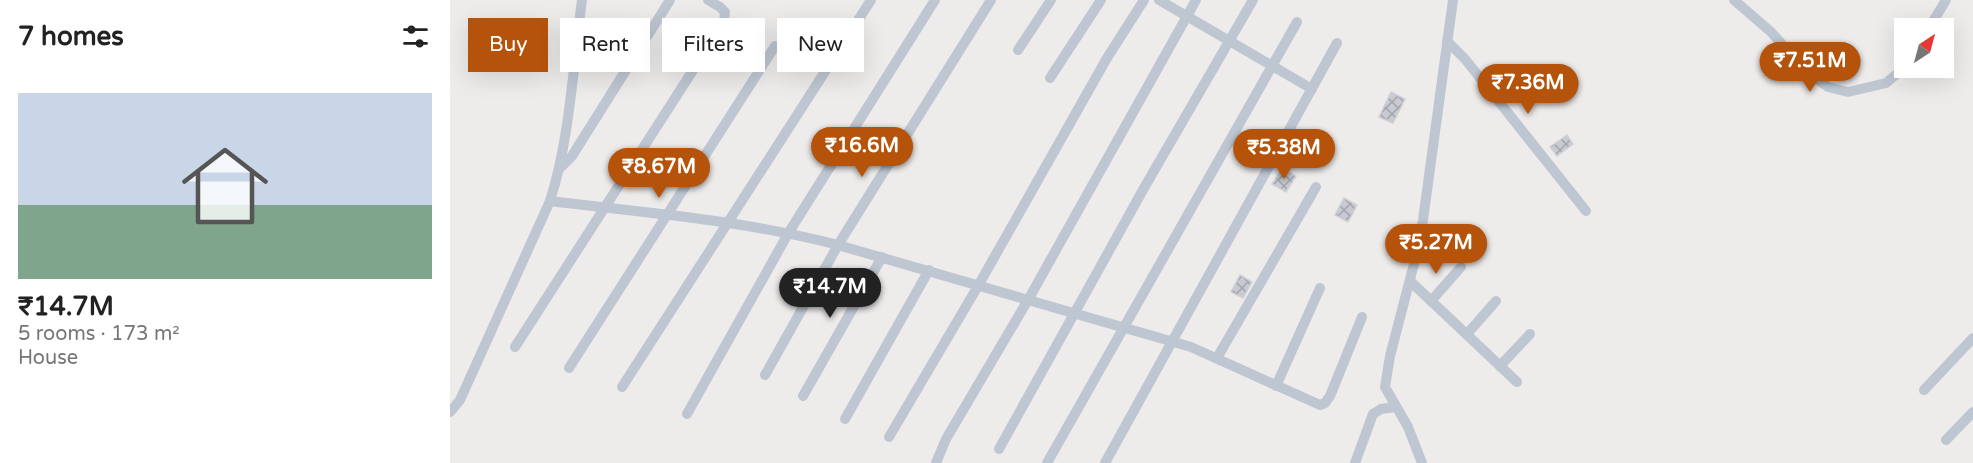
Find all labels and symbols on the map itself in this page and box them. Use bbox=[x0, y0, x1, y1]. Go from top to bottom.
north arrow bbox=[1894, 18, 1954, 78]
pin: ₹7.51M bbox=[1761, 42, 1859, 93]
pin: ₹7.36M bbox=[1479, 64, 1577, 115]
pin: ₹16.6M bbox=[813, 127, 911, 178]
pin: ₹5.38M bbox=[1235, 129, 1333, 180]
pin: ₹8.67M bbox=[610, 148, 708, 199]
pin: ₹5.27M bbox=[1387, 224, 1485, 275]
pin: ₹14.7M bbox=[781, 268, 879, 319]

